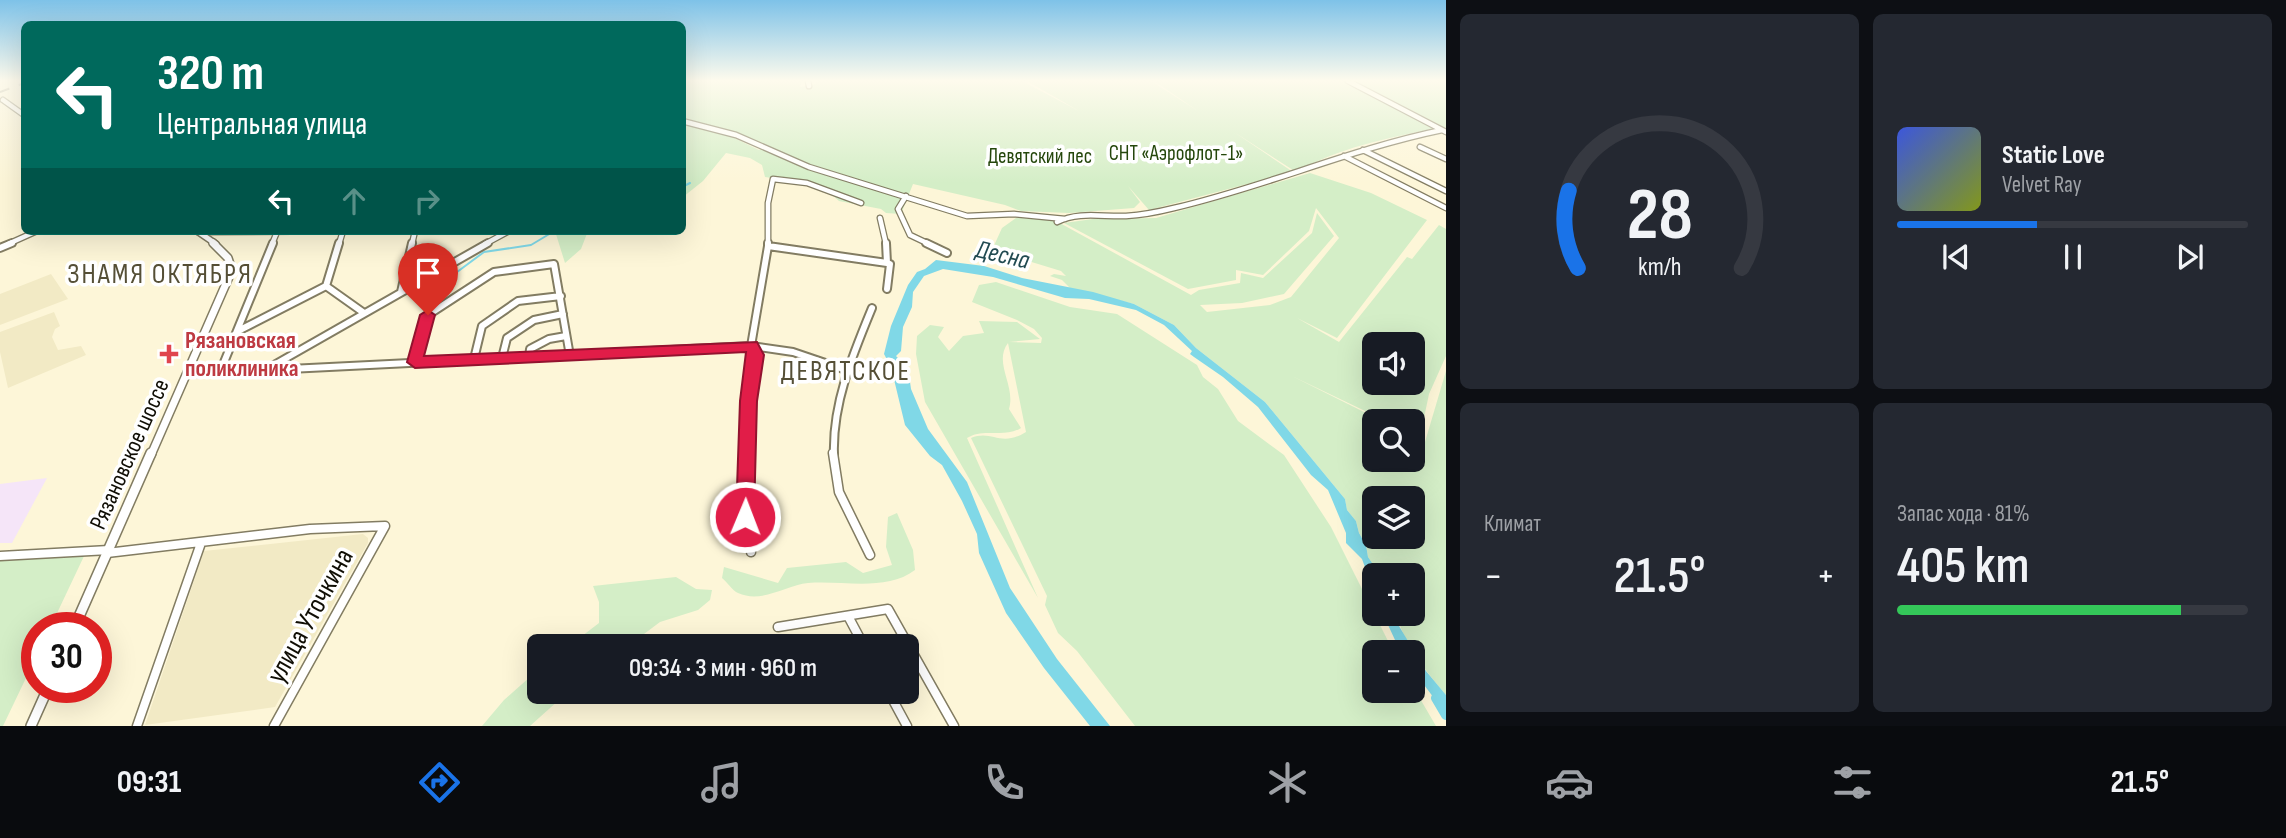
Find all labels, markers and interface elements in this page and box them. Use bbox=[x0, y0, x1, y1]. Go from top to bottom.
text: 320 m bbox=[157, 45, 264, 104]
icon: left bbox=[42, 49, 133, 140]
text: Центральная улица bbox=[157, 105, 367, 144]
text: Static Love bbox=[2002, 140, 2105, 171]
park label: СНТ «Аэрофлот-1» bbox=[1109, 141, 1243, 166]
park label: Девятский лес bbox=[988, 144, 1092, 169]
text: Velvet Ray bbox=[2002, 171, 2082, 199]
text: 28 bbox=[1626, 172, 1693, 260]
icon: left bbox=[262, 182, 300, 220]
icon: ahead bbox=[335, 182, 373, 220]
icon: right bbox=[408, 182, 446, 220]
water label: Десна bbox=[971, 234, 1033, 277]
icon: previous bbox=[1937, 238, 1975, 276]
icon: pause bbox=[2054, 238, 2092, 276]
icon: next bbox=[2171, 238, 2209, 276]
pin bbox=[398, 243, 458, 315]
text: km/h bbox=[1638, 252, 1681, 283]
icon: arrive bbox=[409, 254, 447, 292]
district label: ЗНАМЯ ОКТЯБРЯ bbox=[67, 258, 253, 291]
place label: Рязановская поликлиника bbox=[185, 326, 299, 383]
map controls bbox=[1362, 332, 1425, 703]
button: sound bbox=[1362, 332, 1425, 395]
marker: Рязановская поликлиника bbox=[159, 344, 179, 364]
district label: ДЕВЯТСКОЕ bbox=[781, 355, 911, 388]
street label: Рязановское шоссе bbox=[83, 374, 176, 534]
button: search bbox=[1362, 409, 1425, 472]
position arrow bbox=[708, 480, 782, 554]
button: layers bbox=[1362, 486, 1425, 549]
text: Запас хода · 81% bbox=[1897, 500, 2030, 528]
text: Климат bbox=[1484, 510, 1541, 538]
text: 405 km bbox=[1897, 535, 2030, 598]
street label: улица Уточкина bbox=[260, 543, 361, 689]
text: 21.5° bbox=[1614, 545, 1705, 608]
text: − bbox=[1484, 554, 1503, 599]
text: + bbox=[1816, 554, 1835, 599]
button: + bbox=[1362, 563, 1425, 626]
speed limit sign: 30 bbox=[21, 612, 112, 703]
button: − bbox=[1362, 640, 1425, 703]
text: 09:34 · 3 мин · 960 m bbox=[629, 653, 817, 684]
icon: directions bbox=[415, 758, 464, 807]
icon: music bbox=[697, 758, 746, 807]
icon: phone bbox=[980, 758, 1029, 807]
icon: climate bbox=[1263, 758, 1312, 807]
icon: car bbox=[1545, 758, 1594, 807]
icon: filters bbox=[1828, 758, 1877, 807]
text: 09:31 bbox=[117, 763, 181, 802]
text: 21.5° bbox=[2110, 763, 2169, 802]

